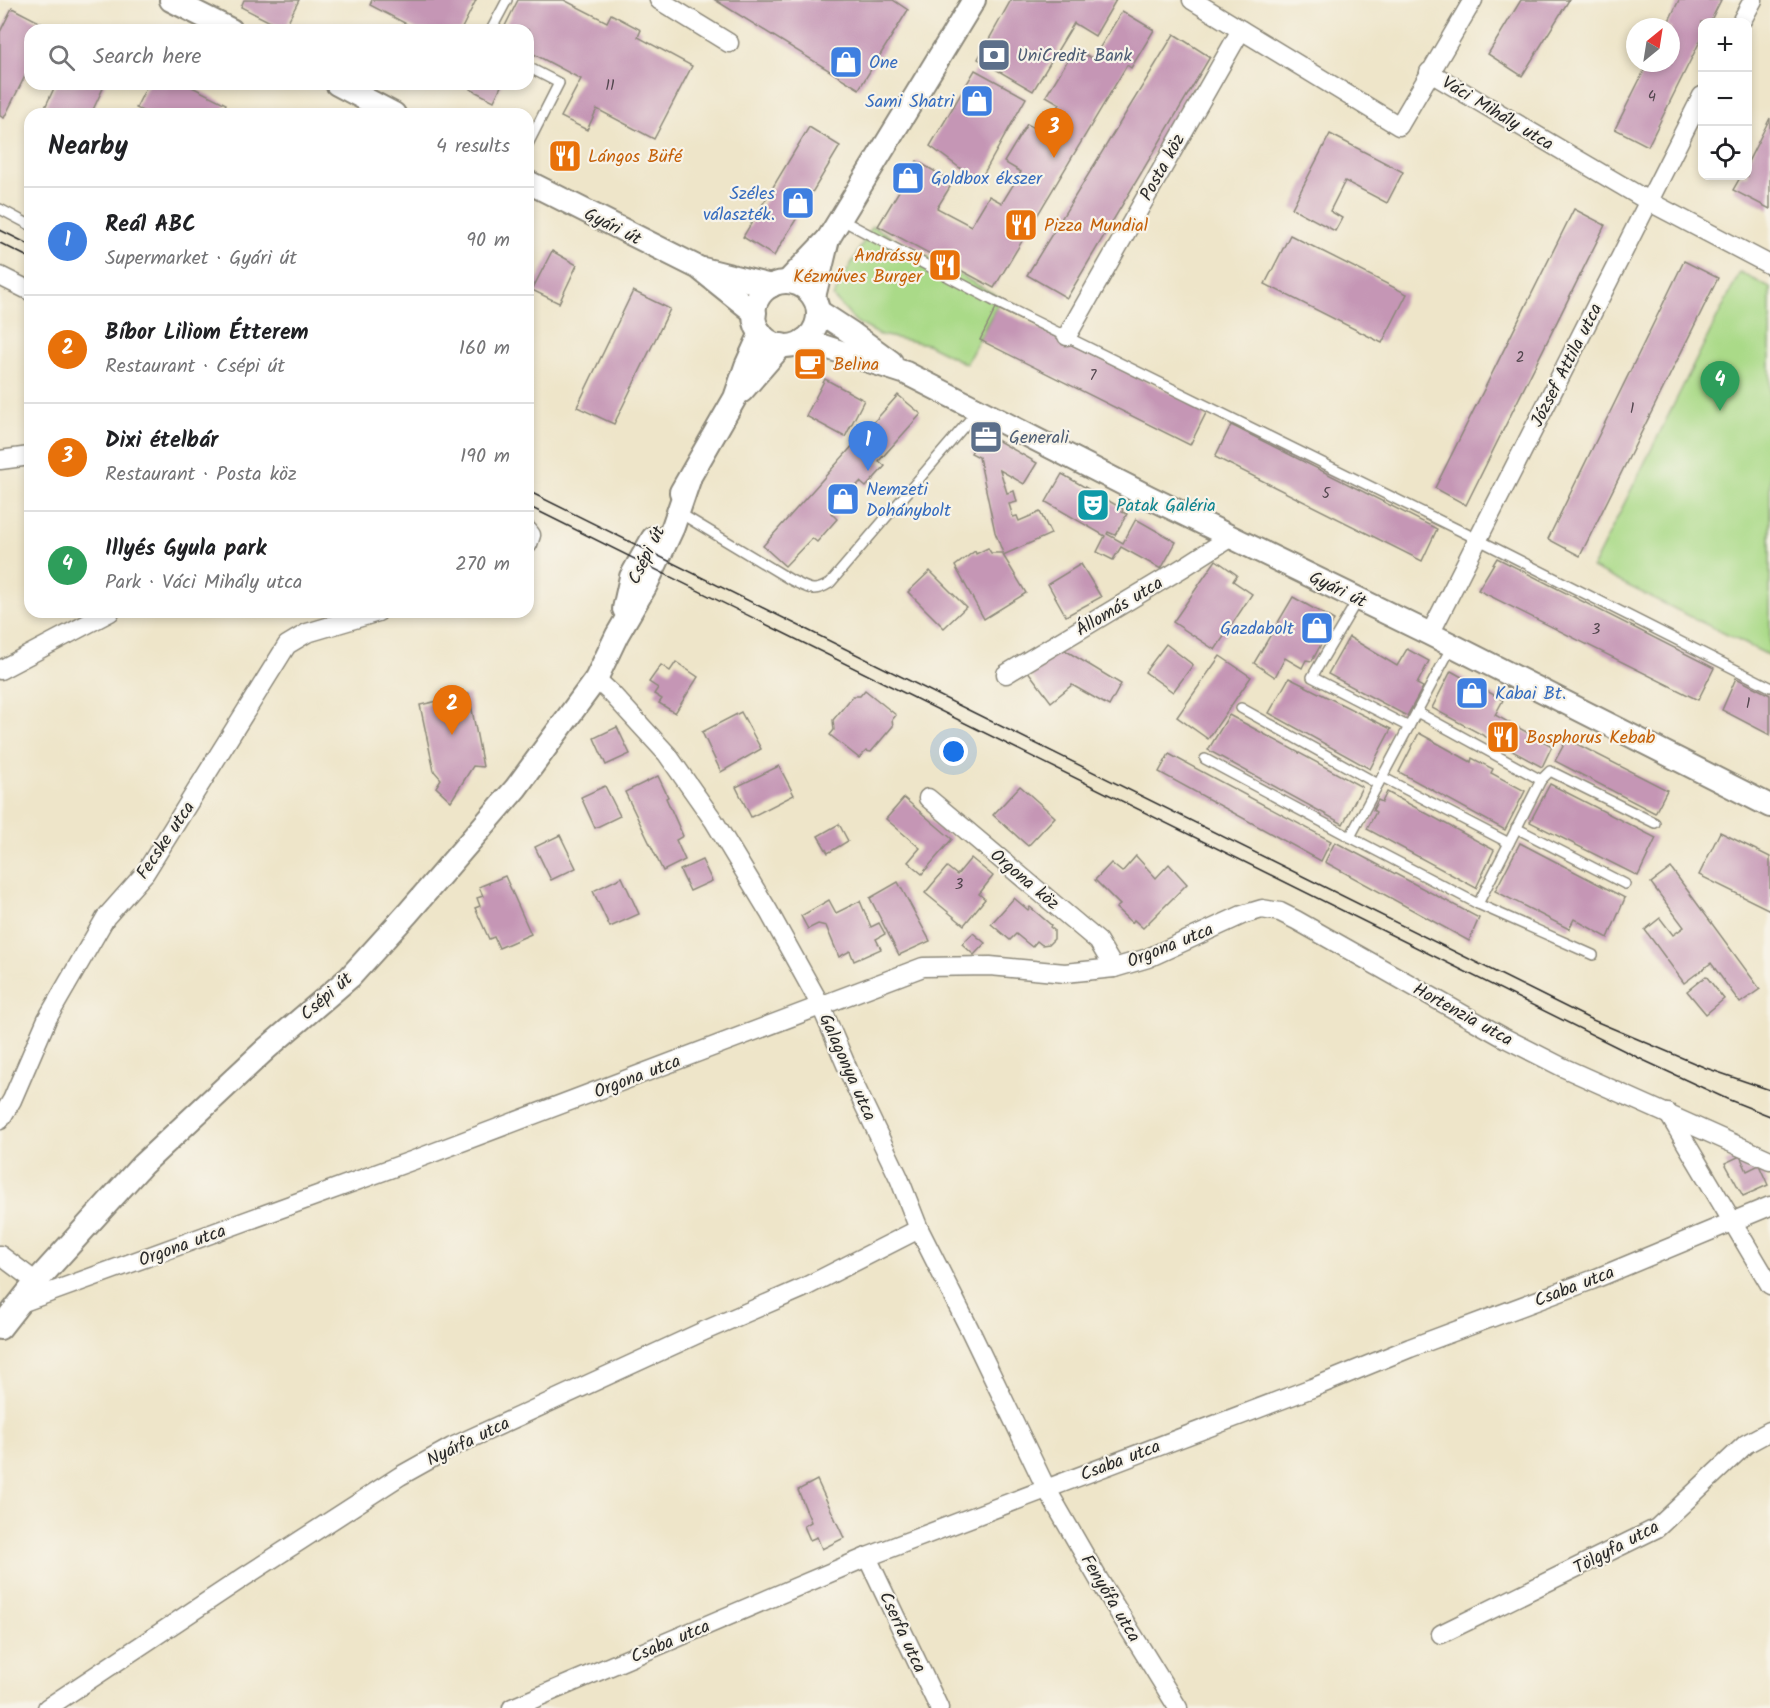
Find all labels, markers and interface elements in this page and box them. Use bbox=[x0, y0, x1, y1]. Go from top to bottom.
north arrow bbox=[1626, 18, 1680, 72]
map controls bbox=[1698, 18, 1752, 180]
button: + bbox=[1698, 18, 1752, 72]
search box bbox=[24, 24, 534, 90]
bank icon: UniCredit Bank bbox=[976, 37, 1012, 73]
text: Search here bbox=[93, 40, 201, 75]
icon: search bbox=[45, 41, 78, 74]
place label: UniCredit Bank bbox=[1017, 42, 1132, 71]
shop icon: One bbox=[828, 44, 864, 80]
place label: One bbox=[869, 49, 898, 78]
street label: Váci Mihály utca bbox=[1436, 69, 1559, 159]
button: − bbox=[1698, 72, 1752, 126]
house number: 11 bbox=[605, 74, 615, 98]
shop icon: Sami Shatri bbox=[959, 83, 995, 119]
house number: 4 bbox=[1648, 85, 1656, 109]
place label: Sami Shatri bbox=[865, 88, 955, 117]
pin: 3 bbox=[1034, 108, 1074, 158]
text: Nearby bbox=[48, 126, 128, 168]
button: locate bbox=[1698, 126, 1752, 180]
street label: Posta köz bbox=[1133, 129, 1194, 207]
text: 4 results bbox=[436, 131, 510, 163]
restaurant icon: Lángos Büfé bbox=[547, 138, 583, 174]
place label: Lángos Büfé bbox=[588, 143, 683, 172]
shop icon: Goldbox ékszer bbox=[890, 160, 926, 196]
place label: Goldbox ékszer bbox=[931, 165, 1043, 194]
place label: Széles választék. bbox=[703, 180, 775, 230]
shop icon: Széles választék. bbox=[780, 185, 816, 221]
street label: Gyári út bbox=[579, 201, 647, 255]
restaurant icon: Pizza Mundial bbox=[1003, 207, 1039, 243]
text: Reál ABC bbox=[105, 208, 196, 243]
place label: Pizza Mundial bbox=[1044, 212, 1149, 241]
text: 1 bbox=[64, 225, 71, 257]
text: 90 m bbox=[466, 225, 510, 257]
place label: Andrássy Kézműves Burger bbox=[793, 242, 923, 292]
text: Supermarket · Gyári út bbox=[105, 243, 297, 275]
restaurant icon: Andrássy Kézműves Burger bbox=[927, 247, 963, 283]
street label: József Attila utca bbox=[1524, 299, 1611, 433]
text: Bíbor Liliom Étterem bbox=[105, 316, 309, 351]
text: 2 bbox=[62, 333, 73, 365]
text: 160 m bbox=[459, 333, 510, 365]
cafe icon: Belina bbox=[792, 346, 828, 382]
house number: 2 bbox=[1516, 346, 1524, 370]
text: Restaurant · Csépi út bbox=[105, 351, 285, 383]
place label: Belina bbox=[833, 351, 879, 380]
pin: 4 bbox=[1700, 362, 1740, 411]
house number: 7 bbox=[1090, 364, 1098, 388]
house number: 1 bbox=[1630, 397, 1635, 421]
office icon: Generali bbox=[968, 419, 1004, 455]
pin: 1 bbox=[848, 422, 888, 471]
text: Dixi ételbár bbox=[105, 424, 218, 459]
place label: Generali bbox=[1009, 424, 1070, 453]
text: 3 bbox=[62, 441, 73, 473]
text: 190 m bbox=[460, 441, 510, 473]
text: Restaurant · Posta köz bbox=[105, 459, 297, 491]
place label: Nemzeti Dohánybolt bbox=[866, 476, 952, 526]
shop icon: Nemzeti Dohánybolt bbox=[825, 481, 861, 517]
house number: 5 bbox=[1322, 482, 1331, 506]
theatre icon: Patak Galéria bbox=[1075, 487, 1111, 523]
place label: Patak Galéria bbox=[1116, 492, 1216, 521]
street label: Csépi út bbox=[621, 520, 674, 590]
text: Illyés Gyula park bbox=[105, 532, 266, 567]
text: 4 bbox=[62, 549, 73, 581]
text: 270 m bbox=[455, 549, 510, 581]
street label: Gyári út bbox=[1304, 564, 1372, 617]
text: Park · Váci Mihály utca bbox=[105, 567, 302, 599]
street label: Állomás utca bbox=[1070, 570, 1169, 645]
shop icon: Gazdabolt bbox=[1299, 610, 1335, 646]
place label: Gazdabolt bbox=[1220, 615, 1295, 644]
house number: 3 bbox=[1592, 618, 1601, 642]
shop icon: Kabai Bt. bbox=[1454, 675, 1490, 711]
place label: Kabai Bt. bbox=[1495, 680, 1566, 709]
pin: 2 bbox=[432, 686, 472, 735]
house number: 1 bbox=[1746, 692, 1751, 716]
restaurant icon: Bosphorus Kebab bbox=[1485, 719, 1521, 755]
place label: Bosphorus Kebab bbox=[1526, 724, 1656, 753]
your location bbox=[939, 737, 968, 766]
street label: Fecske utca bbox=[129, 796, 203, 886]
street label: Orgona köz bbox=[983, 842, 1065, 918]
house number: 3 bbox=[955, 873, 964, 897]
street label: Orgona utca bbox=[1123, 916, 1218, 977]
street label: Csépi út bbox=[294, 965, 361, 1028]
street label: Hortenzia utca bbox=[1407, 976, 1518, 1055]
street label: Galagonya utca bbox=[810, 1009, 883, 1126]
street label: Orgona utca bbox=[590, 1048, 685, 1107]
street label: Orgona utca bbox=[135, 1217, 230, 1276]
street label: Csaba utca bbox=[1530, 1259, 1619, 1316]
street label: Nyárfa utca bbox=[422, 1410, 515, 1475]
street label: Csaba utca bbox=[1076, 1433, 1165, 1490]
street label: Tölgyfa utca bbox=[1569, 1514, 1665, 1583]
street label: Fenyőfa utca bbox=[1072, 1549, 1147, 1648]
street label: Cserfa utca bbox=[870, 1587, 933, 1678]
street label: Csaba utca bbox=[626, 1613, 715, 1672]

